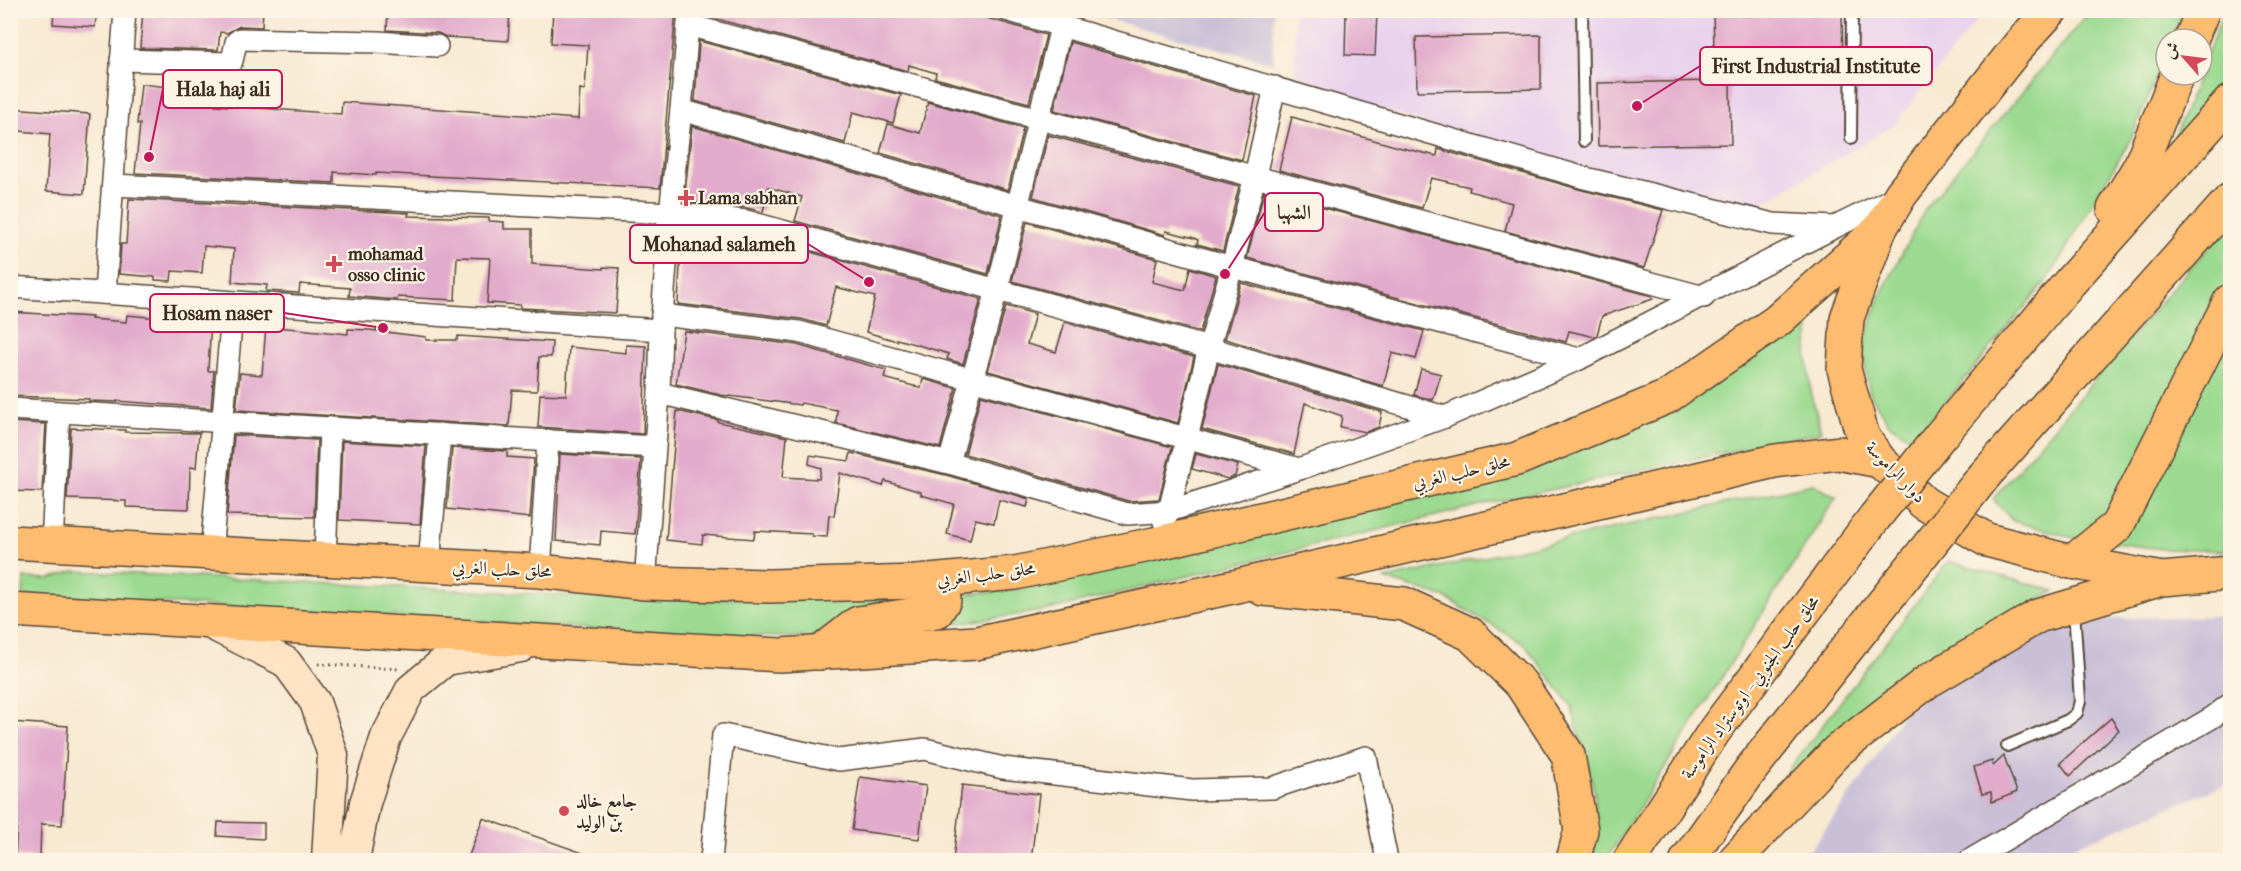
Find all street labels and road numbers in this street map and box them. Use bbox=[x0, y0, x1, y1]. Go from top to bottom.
street label: دوار الراموسة bbox=[1861, 437, 1930, 508]
street label: محلق حلب الغربي bbox=[1410, 451, 1513, 498]
street label: محلق حلب الغربي bbox=[452, 556, 552, 587]
street label: محلق حلب الغربي bbox=[935, 558, 1037, 595]
street label: محلق حلب الجنوبي - اوتوستراد الراموسة bbox=[1677, 591, 1827, 786]

